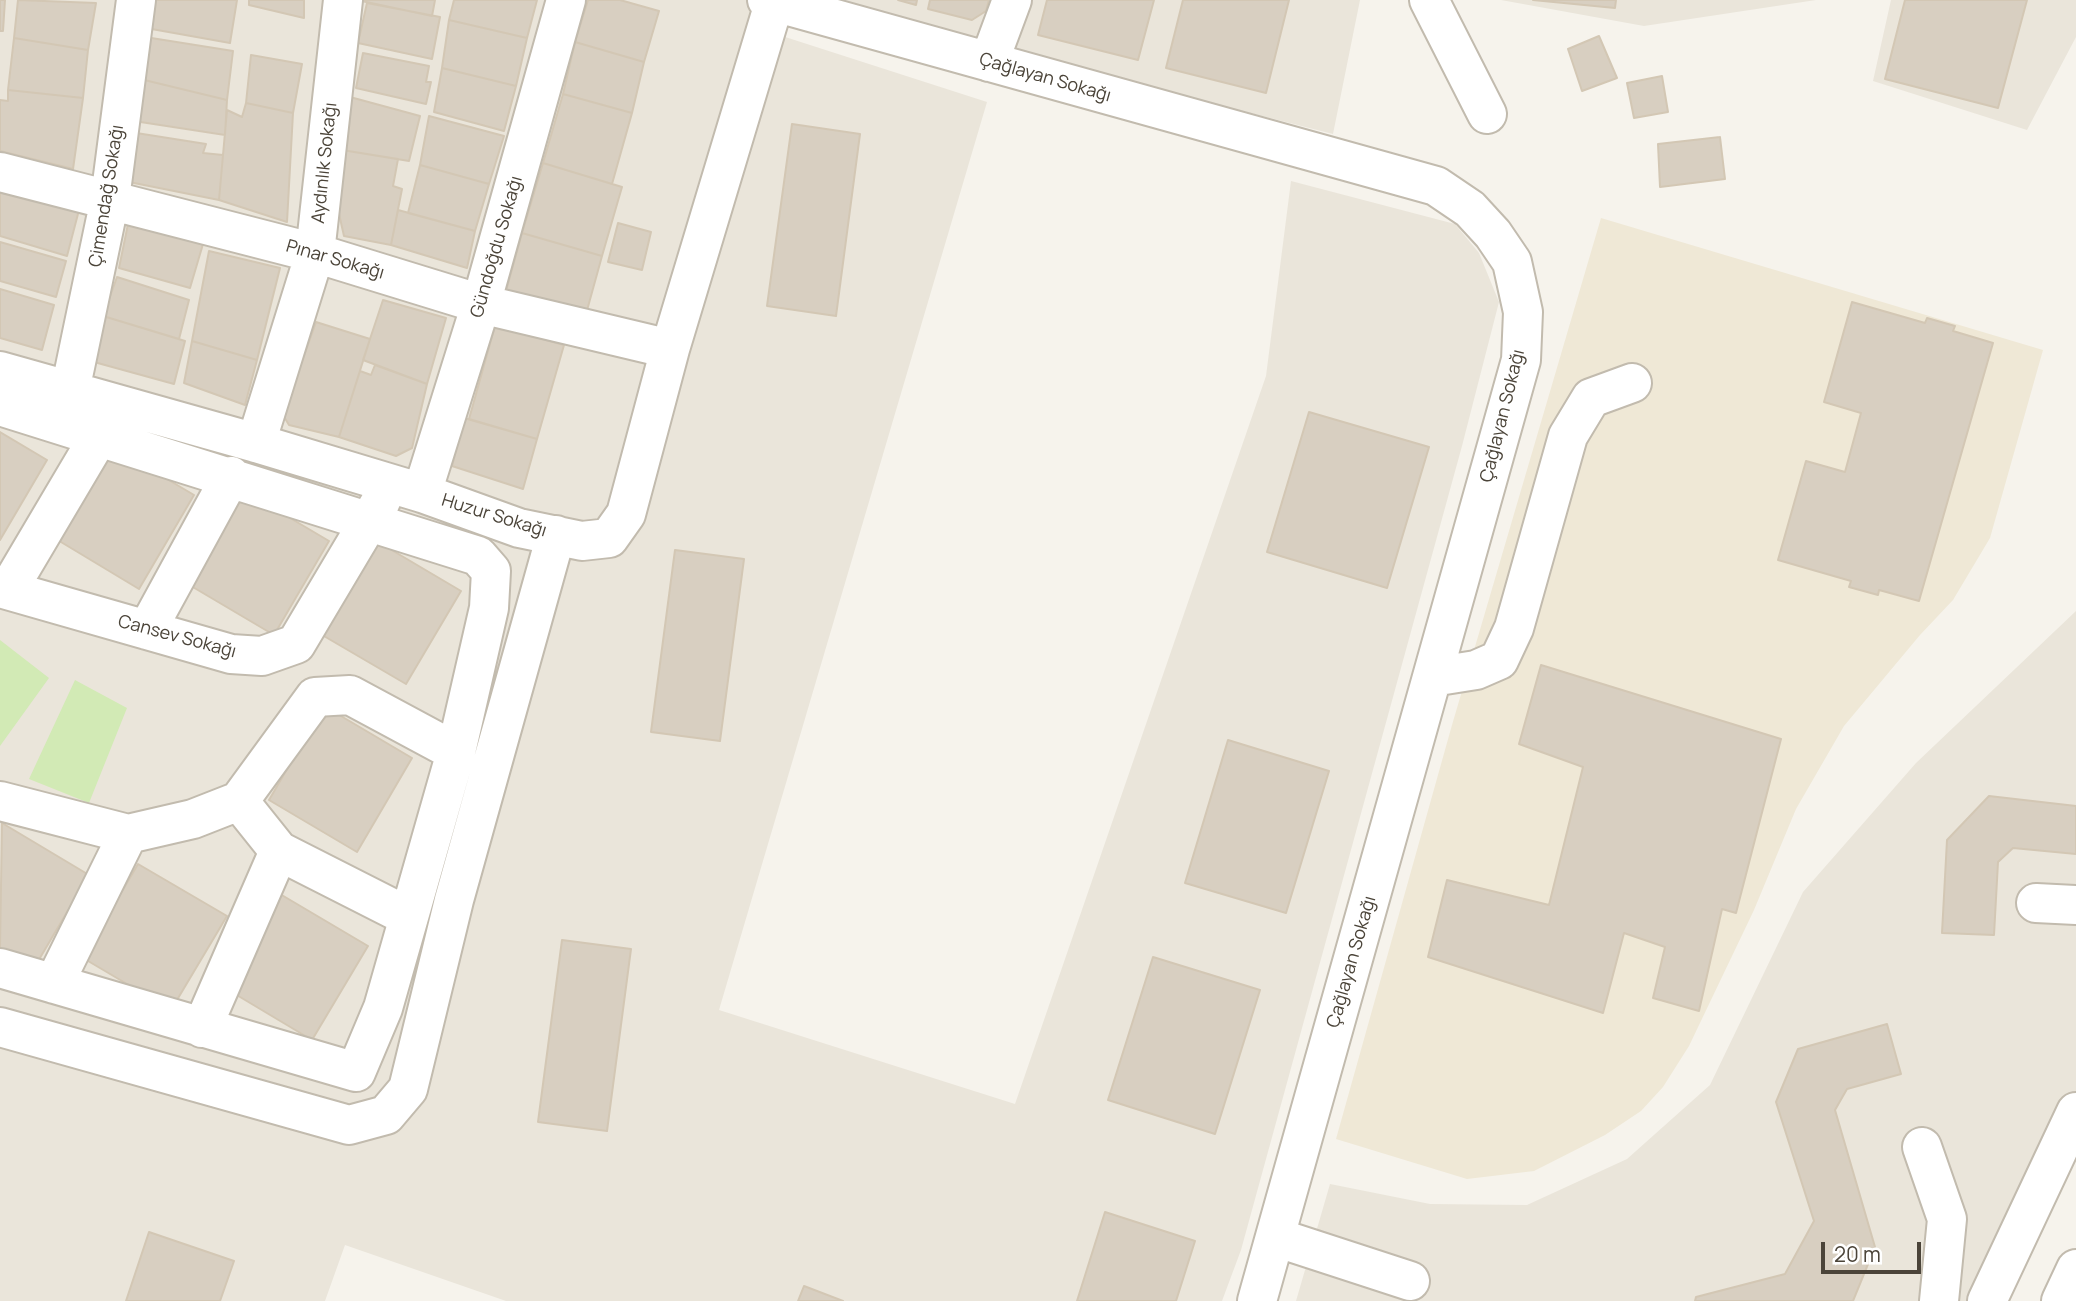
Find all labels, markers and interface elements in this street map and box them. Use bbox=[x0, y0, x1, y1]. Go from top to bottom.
street label: Çağlayan Sokağı bbox=[977, 49, 1113, 107]
street label: Aydınlık Sokağı bbox=[308, 101, 342, 225]
street label: Çimendağ Sokağı bbox=[85, 123, 129, 269]
street label: Gündoğdu Sokağı bbox=[466, 174, 528, 320]
street label: Pınar Sokağı bbox=[283, 236, 387, 284]
street label: Çağlayan Sokağı bbox=[1476, 347, 1530, 485]
street label: Huzur Sokağı bbox=[439, 490, 549, 542]
street label: Cansev Sokağı bbox=[116, 611, 238, 663]
street label: Çağlayan Sokağı bbox=[1323, 894, 1381, 1030]
scale bar bbox=[1824, 1228, 1924, 1272]
text: 20 m bbox=[1834, 1240, 1881, 1268]

